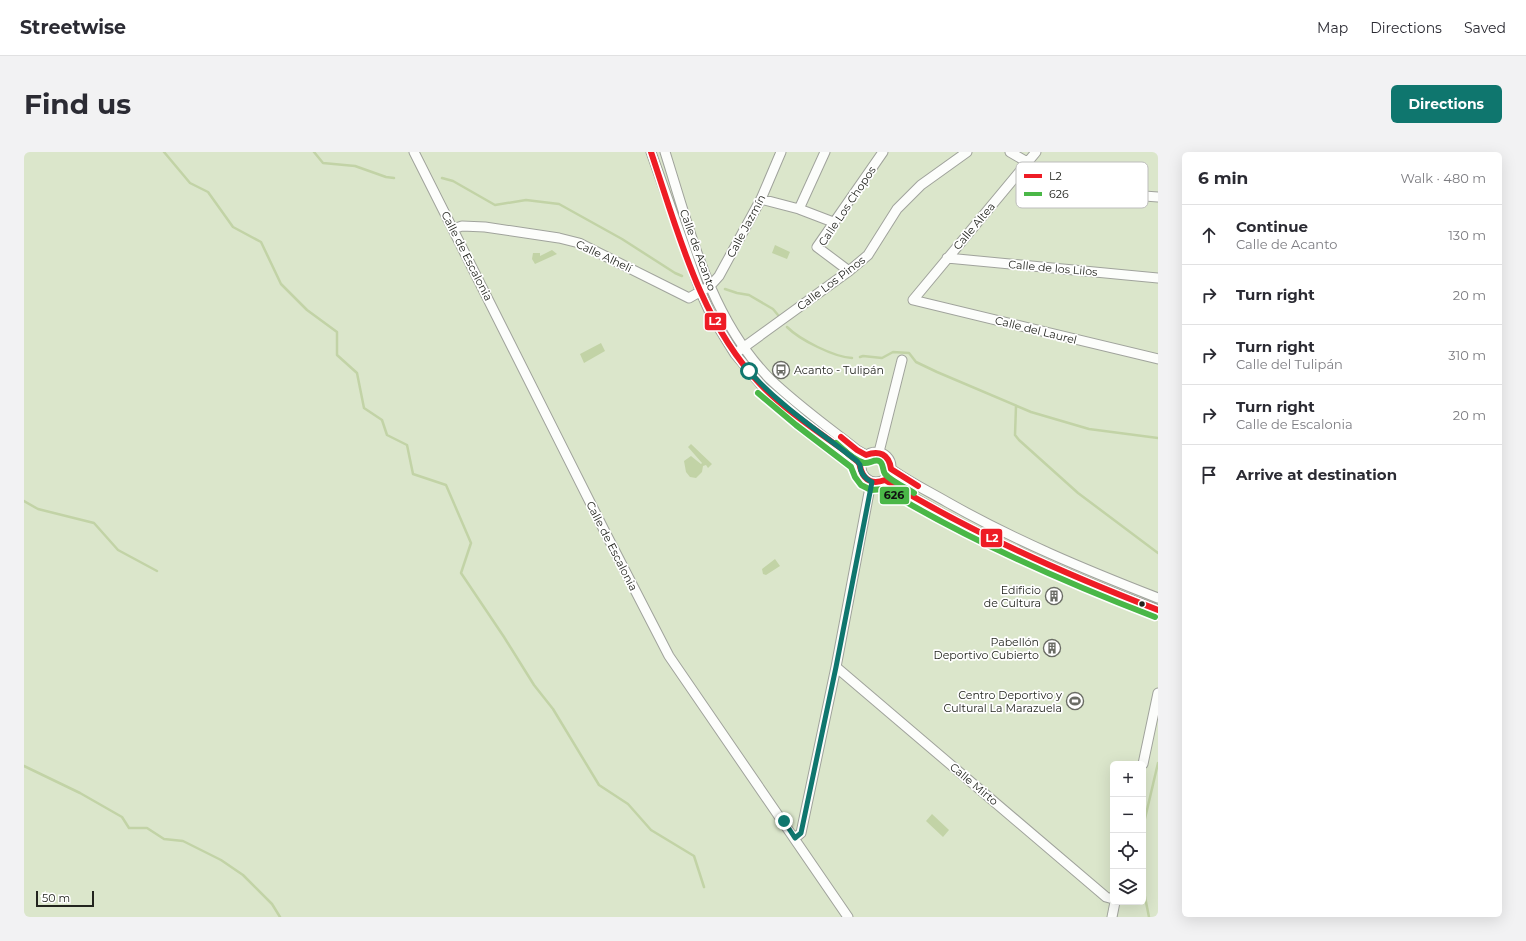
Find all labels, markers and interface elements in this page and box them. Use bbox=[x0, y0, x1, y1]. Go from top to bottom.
text: Streetwise bbox=[20, 16, 126, 39]
text: Map bbox=[1317, 19, 1348, 37]
text: Directions bbox=[1370, 19, 1442, 37]
text: Saved bbox=[1464, 19, 1506, 37]
button: Directions bbox=[1391, 85, 1502, 123]
text: Find us bbox=[24, 87, 131, 121]
legend bbox=[1016, 162, 1148, 208]
street label: Calle Los Chopos bbox=[815, 163, 879, 248]
text: 6 min bbox=[1198, 168, 1248, 188]
text: L2 bbox=[1049, 169, 1062, 183]
text: Walk · 480 m bbox=[1400, 170, 1486, 186]
text: 626 bbox=[1049, 187, 1069, 201]
street label: Calle Jazmín bbox=[724, 192, 768, 260]
street label: Calle Altea bbox=[950, 199, 998, 253]
street label: Calle de Acanto bbox=[677, 207, 719, 293]
street label: Calle de Escalonia bbox=[438, 209, 496, 303]
text: Continue bbox=[1236, 217, 1308, 236]
icon: ahead bbox=[1198, 224, 1220, 246]
text: 130 m bbox=[1448, 227, 1486, 243]
text: Calle de Acanto bbox=[1236, 236, 1337, 252]
street label: Calle Alhelí bbox=[574, 237, 635, 276]
street label: Calle Los Pinos bbox=[794, 252, 868, 313]
street label: Calle de los Lilos bbox=[1008, 257, 1099, 279]
icon: right bbox=[1198, 284, 1220, 306]
text: Turn right bbox=[1236, 285, 1315, 304]
text: 20 m bbox=[1453, 287, 1486, 303]
line badge: L2 bbox=[704, 312, 727, 331]
street label: Calle del Laurel bbox=[994, 313, 1078, 347]
text: L2 bbox=[708, 314, 722, 328]
text: Turn right bbox=[1236, 337, 1315, 356]
icon: right bbox=[1198, 344, 1220, 366]
text: 310 m bbox=[1448, 347, 1486, 363]
text: Calle del Tulipán bbox=[1236, 356, 1343, 372]
bus stop icon: Acanto - Tulipán bbox=[771, 360, 791, 380]
route start bbox=[740, 362, 758, 380]
place label: Acanto - Tulipán bbox=[794, 363, 884, 377]
text: Turn right bbox=[1236, 397, 1315, 416]
icon: right bbox=[1198, 404, 1220, 426]
text: 20 m bbox=[1453, 407, 1486, 423]
text: Calle de Escalonia bbox=[1236, 416, 1353, 432]
icon: arrive bbox=[1198, 464, 1220, 486]
text: Arrive at destination bbox=[1236, 465, 1397, 484]
line badge: 626 bbox=[879, 486, 910, 505]
text: 626 bbox=[884, 488, 904, 502]
street label: Calle de Escalonia bbox=[583, 499, 641, 593]
line badge: L2 bbox=[980, 528, 1003, 548]
text: L2 bbox=[985, 531, 999, 545]
place label: Edificio de Cultura bbox=[984, 583, 1041, 610]
building icon: Edificio de Cultura bbox=[1044, 586, 1064, 606]
unlabelled marker bbox=[1137, 599, 1147, 609]
place label: Pabellón Deportivo Cubierto bbox=[934, 635, 1039, 662]
building icon: Pabellón Deportivo Cubierto bbox=[1042, 638, 1062, 658]
place label: Centro Deportivo y Cultural La Marazuela bbox=[944, 688, 1062, 715]
sports icon: Centro Deportivo y Cultural La Marazuela bbox=[1065, 691, 1085, 711]
street label: Calle Mirto bbox=[947, 760, 1001, 808]
map controls bbox=[1110, 761, 1146, 905]
button: + bbox=[1110, 761, 1146, 797]
button: − bbox=[1110, 797, 1146, 833]
route end bbox=[775, 812, 793, 830]
button: locate bbox=[1110, 833, 1146, 869]
button: layers bbox=[1110, 869, 1146, 905]
scale bar bbox=[36, 889, 94, 908]
text: 50 m bbox=[42, 891, 70, 905]

